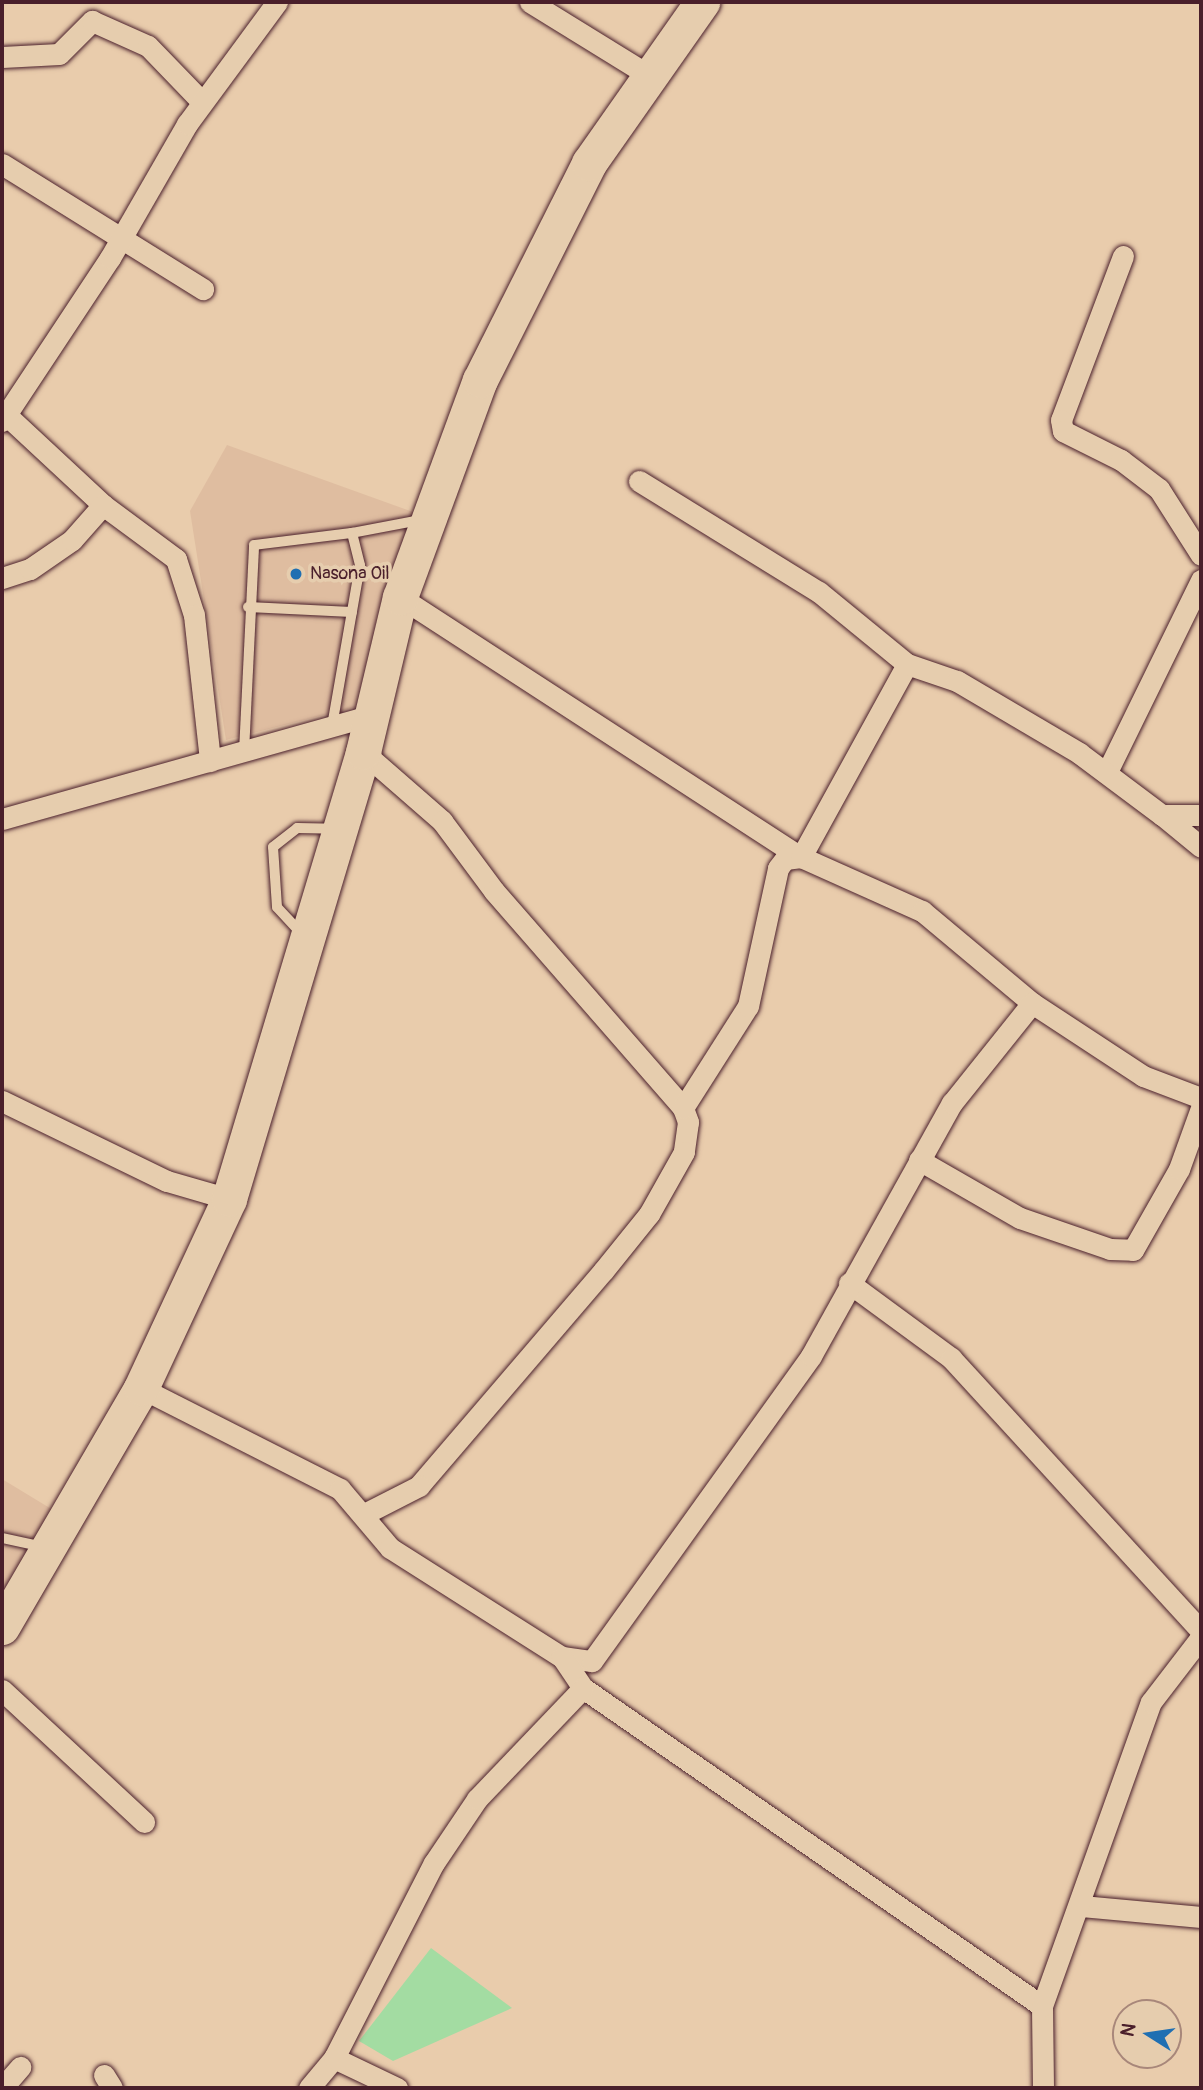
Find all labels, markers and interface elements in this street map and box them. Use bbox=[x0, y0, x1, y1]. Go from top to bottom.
place label: Nasona Oil bbox=[310, 563, 389, 585]
marker: Nasona Oil bbox=[288, 566, 304, 582]
north arrow bbox=[1112, 1999, 1182, 2069]
text: N bbox=[1115, 2021, 1141, 2039]

